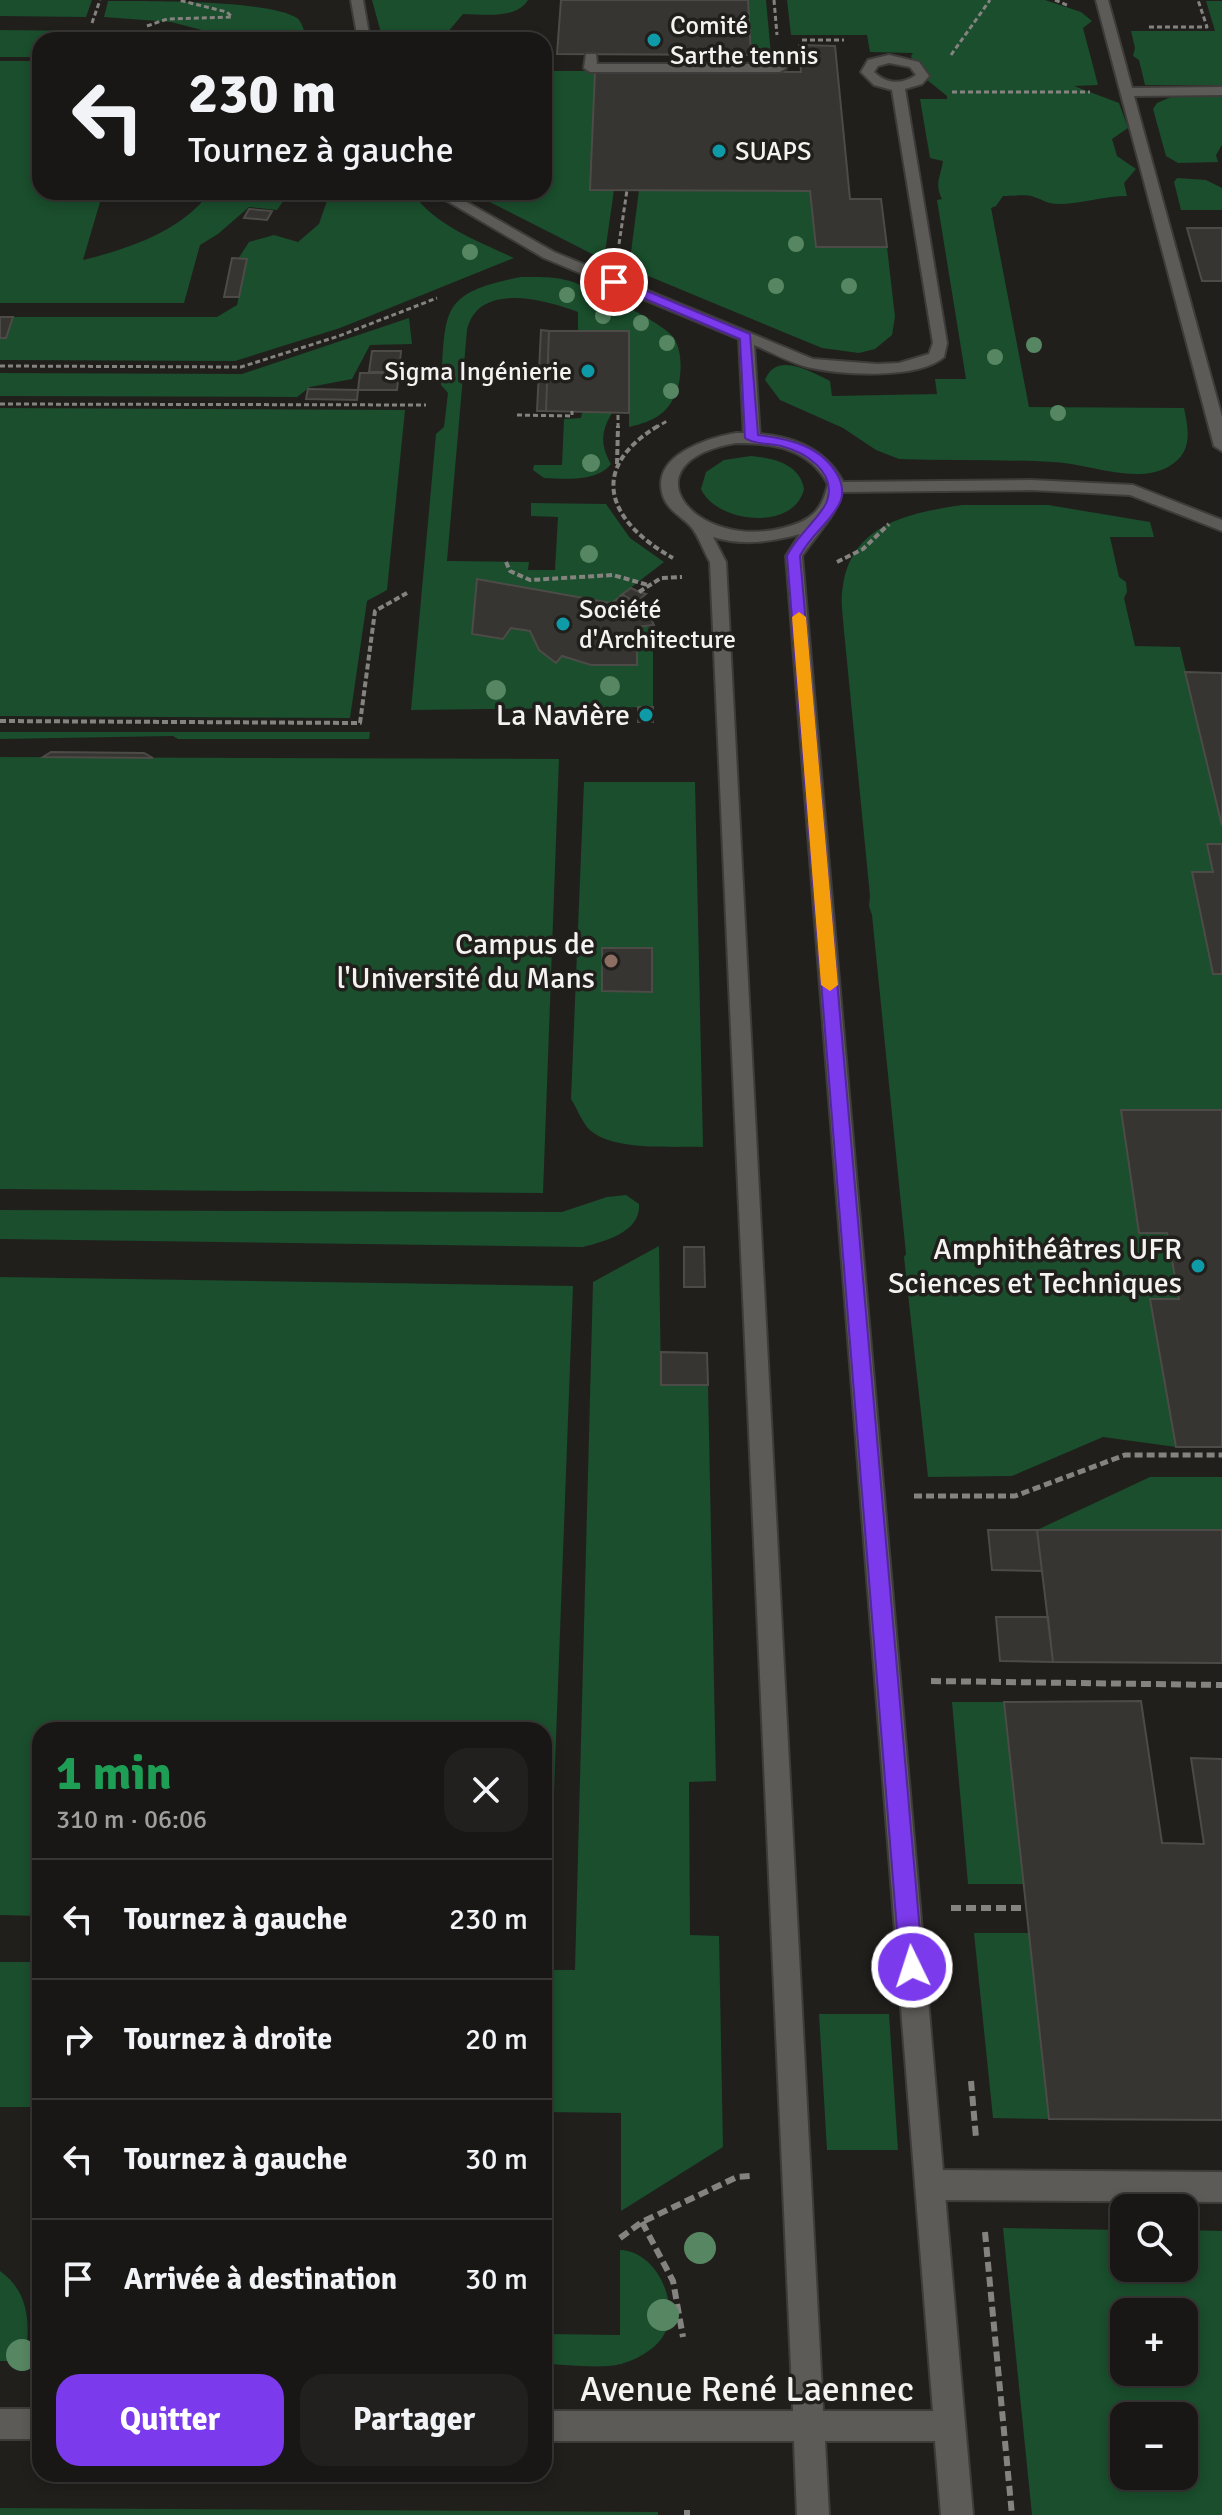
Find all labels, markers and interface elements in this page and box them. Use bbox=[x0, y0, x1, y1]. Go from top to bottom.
place label: Comité Sarthe tennis bbox=[670, 10, 818, 72]
marker: Comité Sarthe tennis bbox=[645, 31, 663, 49]
text: 230 m bbox=[188, 59, 336, 128]
icon: left bbox=[56, 64, 160, 168]
text: Tournez à gauche bbox=[188, 128, 454, 173]
place label: SUAPS bbox=[735, 136, 811, 168]
marker: SUAPS bbox=[710, 142, 728, 160]
pin bbox=[580, 248, 648, 316]
icon: arrive bbox=[592, 260, 636, 304]
place label: Sigma Ingénierie bbox=[384, 356, 572, 388]
marker: Sigma Ingénierie bbox=[579, 362, 597, 380]
place label: Société d'Architecture bbox=[579, 594, 736, 656]
marker: Société d'Architecture bbox=[554, 615, 572, 633]
place label: La Navière bbox=[496, 697, 630, 734]
marker: La Navière bbox=[637, 706, 655, 724]
place label: Campus de l'Université du Mans bbox=[337, 926, 595, 997]
marker: Campus de l'Université du Mans bbox=[602, 952, 620, 970]
place label: Amphithéâtres UFR Sciences et Techniques bbox=[888, 1231, 1182, 1302]
marker: Amphithéâtres UFR Sciences et Techniques bbox=[1189, 1257, 1207, 1275]
text: 1 min bbox=[56, 1744, 172, 1803]
button: close bbox=[444, 1748, 528, 1832]
text: 310 m · 06:06 bbox=[56, 1804, 207, 1836]
icon: left bbox=[56, 1897, 100, 1941]
text: Tournez à gauche bbox=[124, 1901, 347, 1938]
text: 230 m bbox=[449, 1901, 528, 1938]
position arrow bbox=[870, 1925, 954, 2009]
icon: right bbox=[56, 2017, 100, 2061]
text: Tournez à droite bbox=[124, 2021, 332, 2058]
text: 20 m bbox=[465, 2021, 528, 2058]
icon: left bbox=[56, 2137, 100, 2181]
text: Tournez à gauche bbox=[124, 2141, 347, 2178]
text: 30 m bbox=[465, 2141, 528, 2178]
map controls bbox=[1110, 2194, 1198, 2490]
button: search bbox=[1110, 2194, 1198, 2282]
icon: arrive bbox=[56, 2257, 100, 2301]
text: Arrivée à destination bbox=[124, 2261, 397, 2298]
text: 30 m bbox=[465, 2261, 528, 2298]
button: + bbox=[1110, 2298, 1198, 2386]
street label: Avenue René Laennec bbox=[580, 2367, 914, 2412]
button: Quitter bbox=[56, 2374, 284, 2466]
button: Partager bbox=[300, 2374, 528, 2466]
button: − bbox=[1110, 2402, 1198, 2490]

